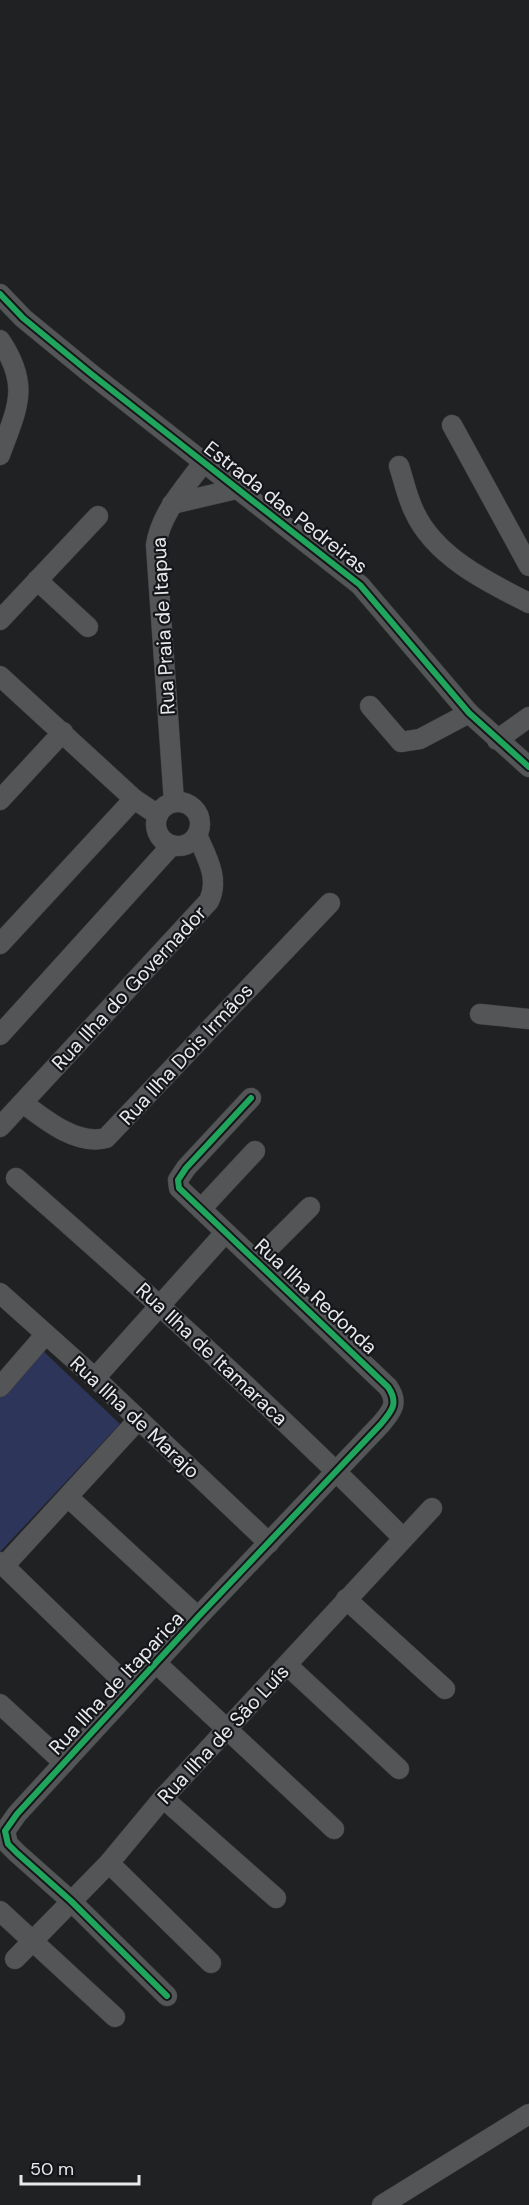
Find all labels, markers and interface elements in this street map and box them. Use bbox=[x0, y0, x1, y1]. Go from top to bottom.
street label: Estrada das Pedreiras bbox=[199, 435, 373, 579]
street label: Rua Praia de Itapua bbox=[145, 536, 181, 716]
street label: Rua Ilha do Governador bbox=[46, 900, 212, 1076]
street label: Rua Ilha Dois Irmãos bbox=[113, 978, 259, 1130]
street label: Rua Ilha Redonda bbox=[249, 1233, 383, 1359]
street label: Rua Ilha de Itamaraca bbox=[131, 1277, 293, 1431]
street label: Rua Ilha de Marajo bbox=[65, 1350, 205, 1484]
street label: Rua Ilha de Itaparica bbox=[43, 1606, 189, 1760]
street label: Rua Ilha de São Luís bbox=[152, 1659, 294, 1809]
scale bar bbox=[21, 2148, 140, 2186]
text: 50 m bbox=[30, 2157, 74, 2181]

